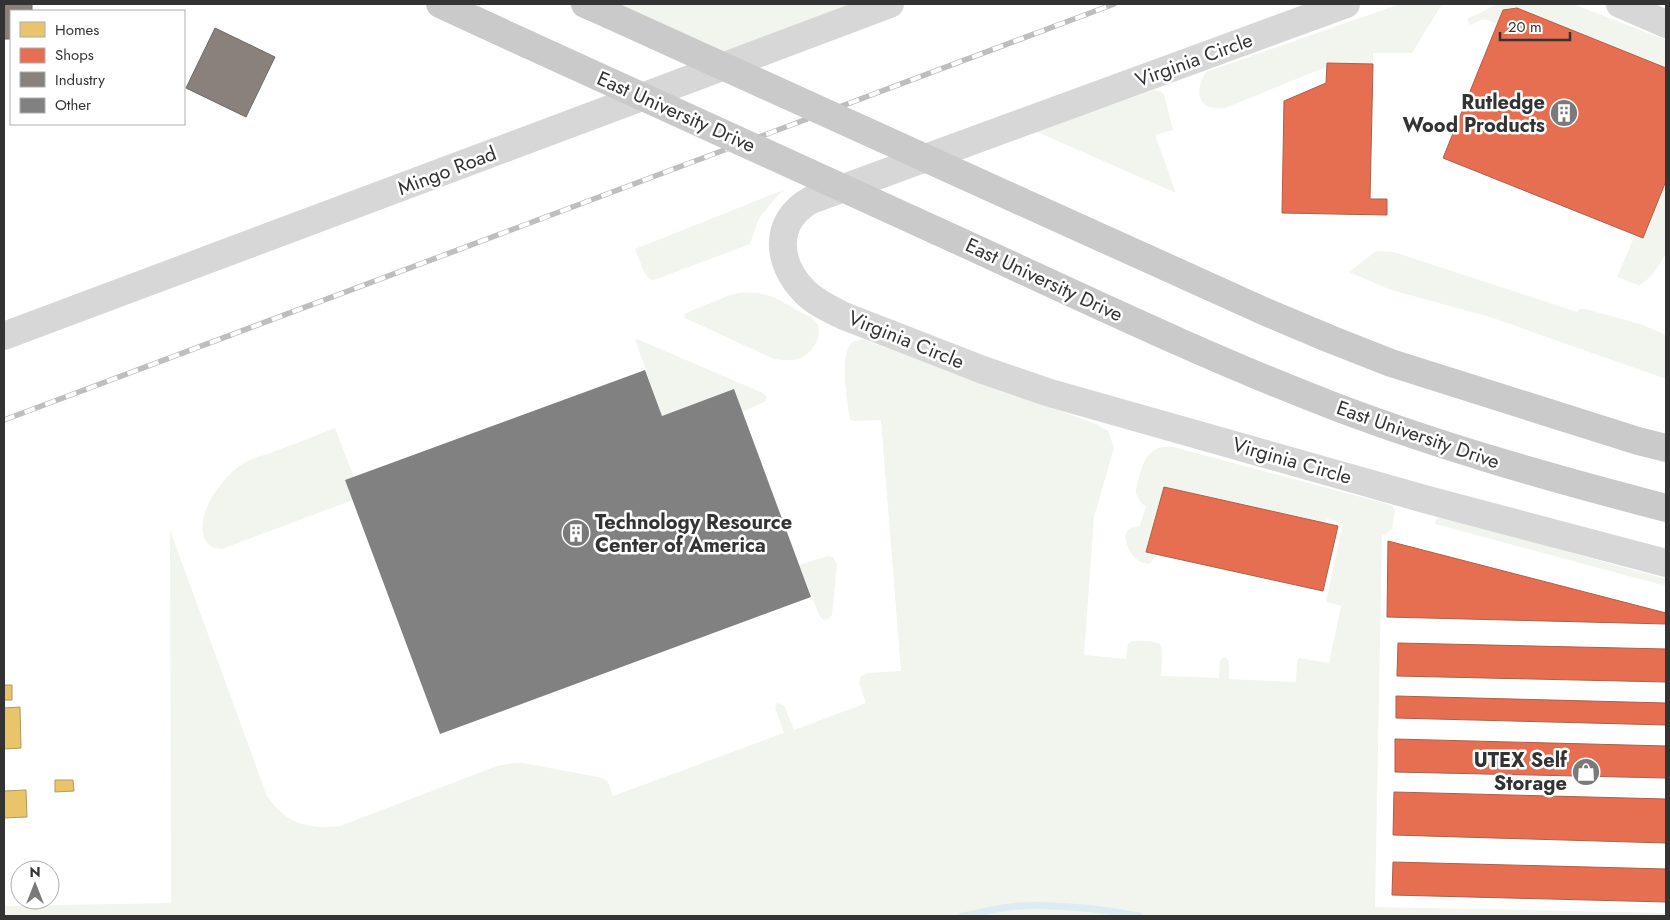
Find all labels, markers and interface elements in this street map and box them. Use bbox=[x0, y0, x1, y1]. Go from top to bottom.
legend bbox=[10, 10, 185, 125]
scale bar bbox=[1500, 10, 1570, 42]
text: 20 m bbox=[1508, 16, 1542, 38]
text: Homes bbox=[55, 19, 99, 41]
street label: Virginia Circle bbox=[1131, 25, 1257, 95]
text: Shops bbox=[55, 44, 94, 66]
street label: East University Drive bbox=[592, 64, 760, 160]
text: Industry bbox=[55, 69, 105, 91]
place label: Rutledge Wood Products bbox=[1402, 88, 1545, 140]
text: Other bbox=[55, 94, 92, 116]
building icon: Rutledge Wood Products bbox=[1549, 98, 1579, 128]
street label: Mingo Road bbox=[394, 139, 500, 203]
street label: East University Drive bbox=[961, 231, 1127, 329]
street label: Virginia Circle bbox=[844, 304, 968, 376]
street label: East University Drive bbox=[1333, 394, 1503, 476]
street label: Virginia Circle bbox=[1229, 430, 1355, 492]
place label: Technology Resource Center of America bbox=[595, 508, 792, 560]
building icon: Technology Resource Center of America bbox=[561, 518, 591, 548]
place label: UTEX Self Storage bbox=[1474, 746, 1568, 798]
shop icon: UTEX Self Storage bbox=[1571, 757, 1601, 787]
north arrow bbox=[10, 860, 60, 910]
text: N bbox=[29, 862, 41, 882]

